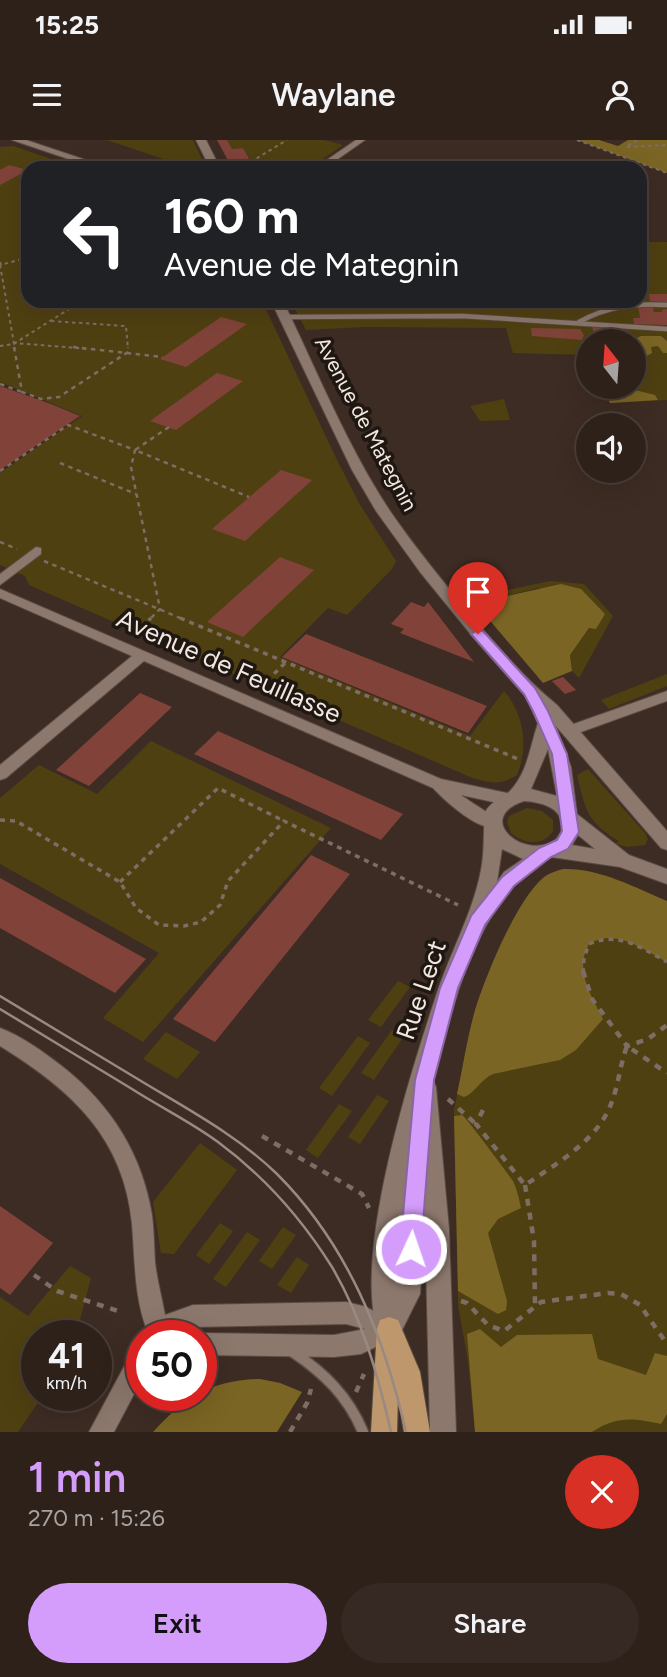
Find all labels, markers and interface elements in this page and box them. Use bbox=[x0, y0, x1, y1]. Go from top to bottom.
text: 15:25 bbox=[35, 9, 99, 41]
icon: menu bbox=[28, 76, 66, 114]
text: Waylane bbox=[271, 76, 396, 114]
icon: person bbox=[601, 76, 639, 114]
text: 160 m bbox=[164, 186, 299, 245]
icon: left bbox=[49, 189, 140, 280]
text: Avenue de Mategnin bbox=[164, 246, 459, 284]
north arrow bbox=[576, 329, 646, 399]
map controls bbox=[576, 329, 646, 483]
street label: Avenue de Mategnin bbox=[310, 332, 423, 515]
button: sound bbox=[576, 413, 646, 483]
pin bbox=[448, 562, 508, 634]
icon: arrive bbox=[459, 573, 497, 611]
street label: Avenue de Feuillasse bbox=[112, 602, 346, 730]
street label: Rue Lect bbox=[389, 936, 453, 1044]
position arrow bbox=[374, 1212, 448, 1286]
speed limit sign: 50 bbox=[126, 1320, 217, 1411]
text: 41 bbox=[48, 1335, 85, 1377]
text: km/h bbox=[46, 1372, 87, 1394]
text: 1 min bbox=[28, 1452, 126, 1503]
button: close bbox=[565, 1455, 639, 1529]
text: 270 m · 15:26 bbox=[28, 1504, 165, 1532]
button: Exit bbox=[28, 1583, 327, 1663]
button: Share bbox=[341, 1583, 639, 1663]

